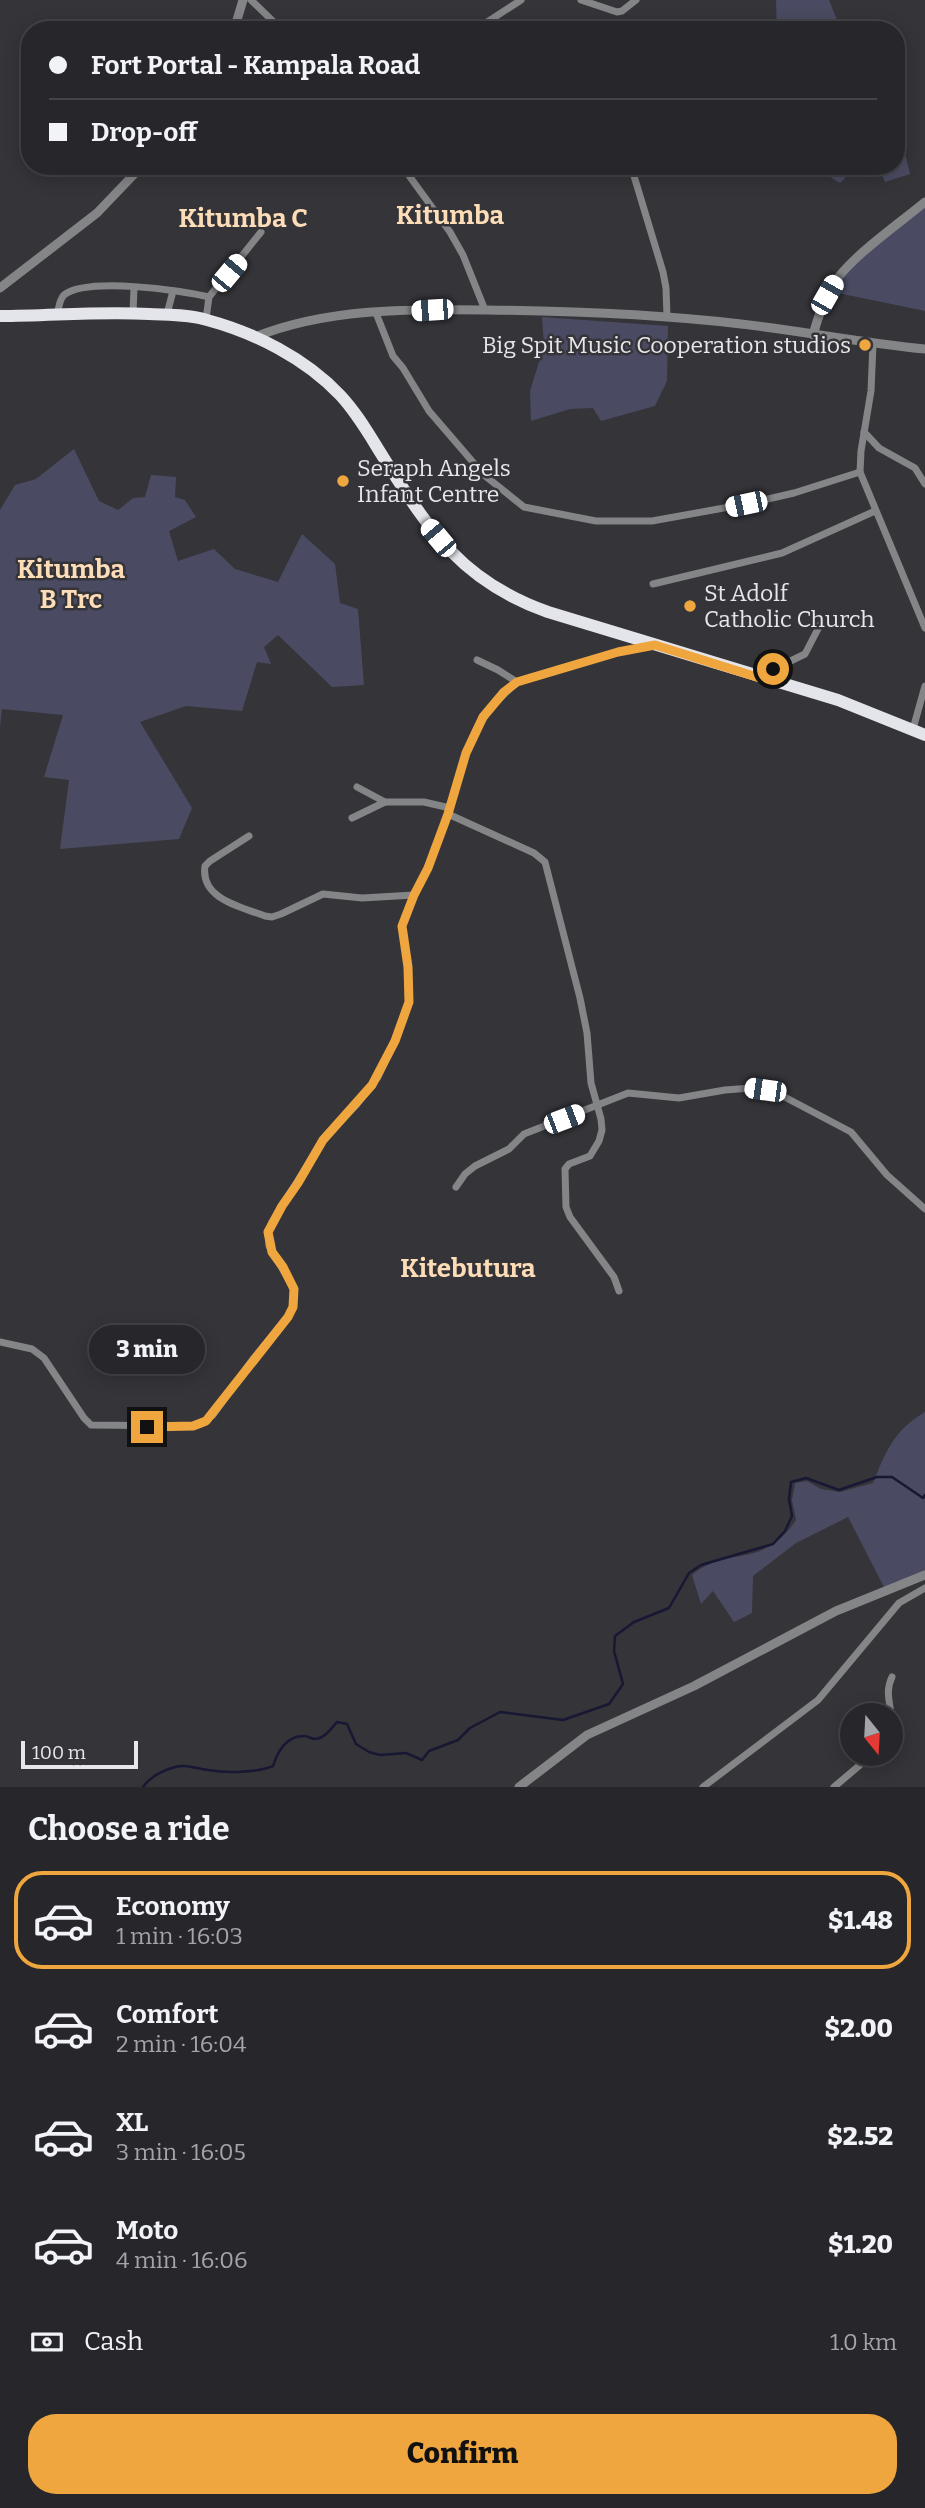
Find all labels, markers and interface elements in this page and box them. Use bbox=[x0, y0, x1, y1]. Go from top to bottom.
text: Fort Portal - Kampala Road bbox=[91, 50, 420, 81]
text: Drop-off bbox=[91, 117, 197, 148]
district label: Kitumba bbox=[396, 200, 504, 231]
district label: Kitumba C bbox=[178, 203, 308, 234]
car bbox=[208, 250, 251, 296]
car bbox=[808, 272, 847, 318]
car bbox=[411, 298, 454, 322]
place label: Big Spit Music Cooperation studios bbox=[482, 331, 851, 359]
marker: Big Spit Music Cooperation studios bbox=[857, 337, 873, 353]
place label: Seraph Angels Infant Centre bbox=[357, 454, 511, 508]
marker: Seraph Angels Infant Centre bbox=[335, 473, 351, 489]
car bbox=[724, 489, 769, 519]
car bbox=[417, 515, 460, 561]
district label: Kitumba B Trc bbox=[17, 554, 125, 615]
place label: St Adolf Catholic Church bbox=[704, 579, 875, 633]
marker: St Adolf Catholic Church bbox=[682, 598, 698, 614]
route start bbox=[757, 653, 789, 685]
car bbox=[743, 1077, 788, 1103]
car bbox=[541, 1102, 588, 1136]
district label: Kitebutura bbox=[400, 1253, 536, 1284]
callout: 3 min bbox=[89, 1326, 205, 1374]
text: 3 min bbox=[116, 1335, 178, 1363]
route end bbox=[131, 1411, 163, 1443]
north arrow bbox=[840, 1703, 903, 1766]
map controls bbox=[840, 1703, 903, 1766]
scale bar bbox=[21, 1738, 138, 1770]
text: 100 m bbox=[32, 1741, 86, 1764]
text: Choose a ride bbox=[28, 1810, 229, 1848]
icon: car bbox=[32, 1889, 95, 1952]
text: Economy bbox=[116, 1891, 230, 1922]
text: $1.48 bbox=[828, 1905, 893, 1936]
text: 1 min · 16:03 bbox=[116, 1922, 243, 1950]
icon: car bbox=[32, 1997, 95, 2060]
text: Comfort bbox=[116, 1999, 219, 2030]
text: $2.00 bbox=[824, 2013, 893, 2044]
text: 2 min · 16:04 bbox=[116, 2030, 246, 2058]
icon: car bbox=[32, 2105, 95, 2168]
text: XL bbox=[116, 2107, 148, 2138]
text: $2.52 bbox=[827, 2121, 893, 2152]
text: 3 min · 16:05 bbox=[116, 2138, 246, 2166]
icon: car bbox=[32, 2213, 95, 2276]
text: Moto bbox=[116, 2215, 178, 2246]
text: $1.20 bbox=[828, 2229, 893, 2260]
text: 4 min · 16:06 bbox=[116, 2246, 247, 2274]
icon: cash bbox=[28, 2323, 66, 2361]
text: Cash bbox=[84, 2326, 143, 2357]
text: 1.0 km bbox=[830, 2328, 897, 2356]
button: Confirm bbox=[28, 2414, 897, 2494]

